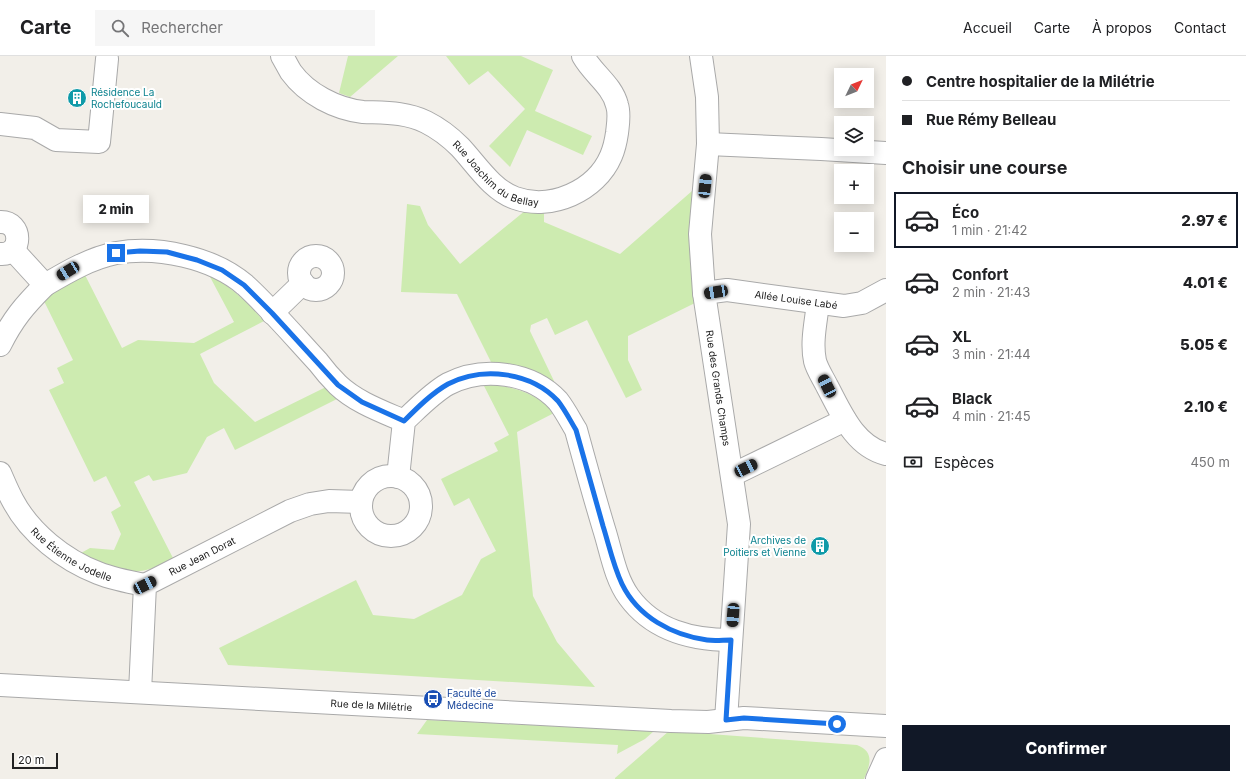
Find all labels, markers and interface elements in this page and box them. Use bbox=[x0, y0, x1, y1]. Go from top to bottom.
search box bbox=[95, 10, 375, 46]
text: Carte bbox=[20, 16, 71, 39]
icon: search bbox=[109, 17, 131, 39]
text: Rechercher bbox=[141, 18, 223, 37]
text: Accueil bbox=[963, 19, 1012, 36]
text: Carte bbox=[1034, 19, 1070, 36]
text: À propos bbox=[1092, 19, 1152, 36]
text: Contact bbox=[1174, 19, 1226, 36]
north arrow bbox=[834, 68, 874, 108]
map controls bbox=[834, 68, 874, 252]
text: Centre hospitalier de la Milétrie bbox=[926, 72, 1155, 91]
place label: Résidence La Rochefoucauld bbox=[91, 86, 162, 110]
building icon: Résidence La Rochefoucauld bbox=[66, 87, 88, 109]
text: Rue Rémy Belleau bbox=[926, 110, 1056, 129]
button: layers bbox=[834, 116, 874, 156]
street label: Rue Joachim du Bellay bbox=[451, 138, 539, 208]
text: Choisir une course bbox=[902, 157, 1067, 178]
button: + bbox=[834, 164, 874, 204]
car bbox=[698, 173, 712, 199]
callout: 2 min bbox=[83, 195, 149, 223]
text: 2 min bbox=[98, 201, 134, 217]
icon: car bbox=[904, 202, 940, 238]
text: Éco bbox=[952, 203, 979, 222]
text: 2.97 € bbox=[1181, 211, 1228, 230]
button: − bbox=[834, 212, 874, 252]
text: 1 min · 21:42 bbox=[952, 222, 1028, 238]
route end bbox=[107, 244, 125, 262]
car bbox=[55, 260, 81, 282]
icon: car bbox=[904, 264, 940, 300]
text: Confort bbox=[952, 265, 1008, 284]
text: 4.01 € bbox=[1183, 273, 1228, 292]
car bbox=[703, 284, 729, 300]
text: 2 min · 21:43 bbox=[952, 284, 1030, 300]
street label: Allée Louise Labé bbox=[754, 288, 838, 311]
icon: car bbox=[904, 326, 940, 362]
text: XL bbox=[952, 327, 972, 346]
street label: Rue des Grands Champs bbox=[704, 329, 733, 447]
text: 5.05 € bbox=[1180, 335, 1228, 354]
text: 3 min · 21:44 bbox=[952, 346, 1031, 362]
car bbox=[816, 373, 838, 399]
icon: car bbox=[904, 388, 940, 424]
text: Black bbox=[952, 389, 992, 408]
text: 2.10 € bbox=[1184, 397, 1228, 416]
text: 4 min · 21:45 bbox=[952, 408, 1031, 424]
icon: cash bbox=[902, 451, 924, 473]
text: Espèces bbox=[934, 453, 994, 472]
text: 450 m bbox=[1190, 454, 1230, 470]
car bbox=[733, 457, 759, 479]
street label: Rue Étienne Jodelle bbox=[29, 525, 113, 583]
street label: Rue Jean Dorat bbox=[167, 534, 238, 578]
place label: Archives de Poitiers et Vienne bbox=[723, 534, 806, 558]
building icon: Archives de Poitiers et Vienne bbox=[809, 535, 831, 557]
car bbox=[132, 574, 158, 596]
car bbox=[726, 603, 740, 627]
place label: Faculté de Médecine bbox=[447, 687, 496, 711]
bus stop icon: Faculté de Médecine bbox=[422, 688, 444, 710]
street label: Rue de la Milétrie bbox=[330, 697, 413, 713]
route start bbox=[828, 715, 846, 733]
button: Confirmer bbox=[902, 725, 1230, 771]
scale bar bbox=[12, 751, 58, 770]
text: 20 m bbox=[18, 753, 44, 767]

